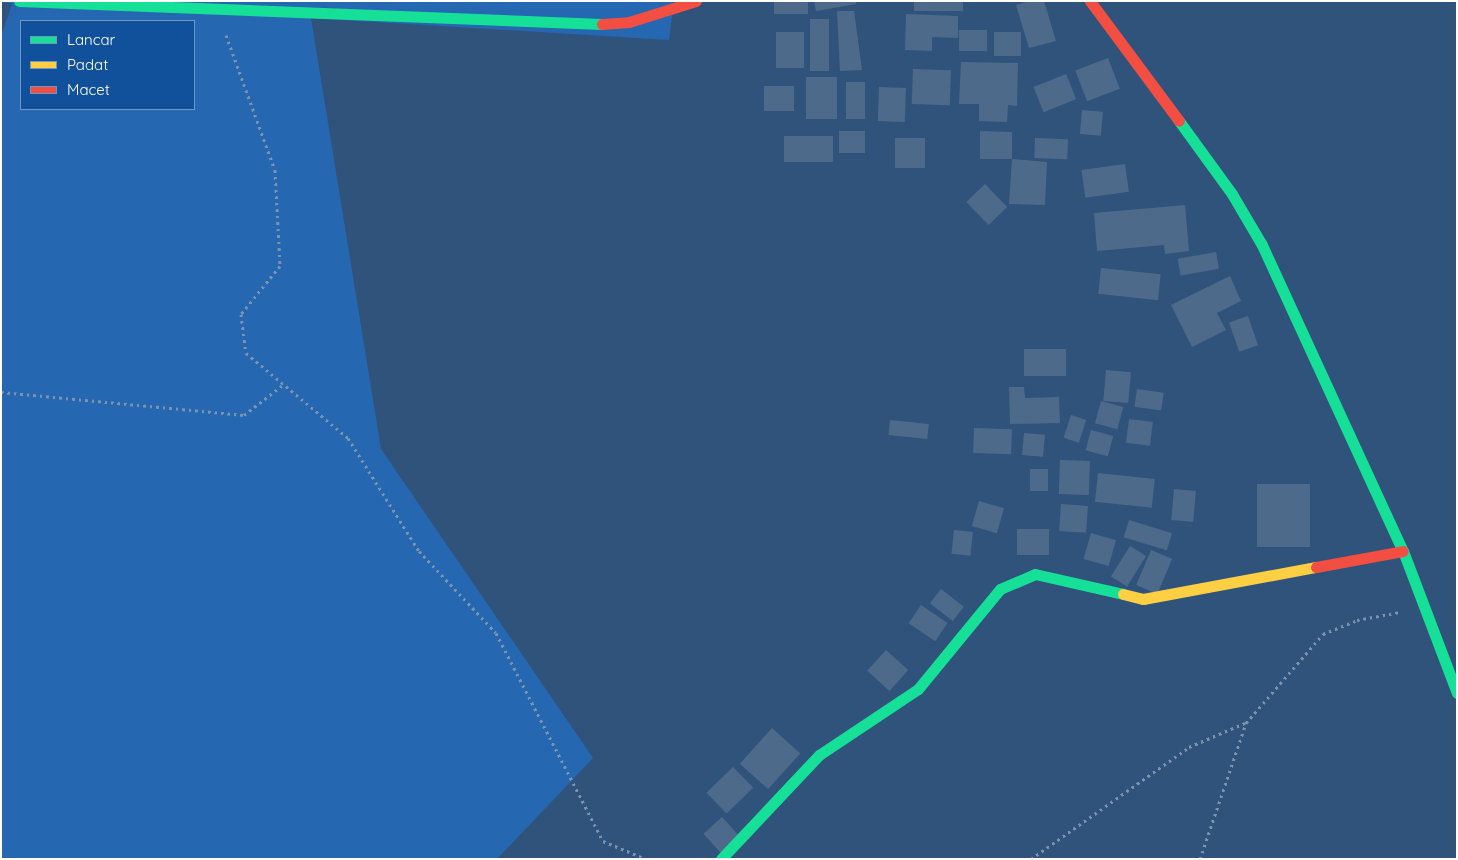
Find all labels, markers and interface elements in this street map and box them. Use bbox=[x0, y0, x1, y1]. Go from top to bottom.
legend bbox=[20, 20, 195, 110]
text: Lancar bbox=[67, 30, 115, 49]
text: Padat bbox=[67, 55, 108, 74]
text: Macet bbox=[67, 80, 110, 99]

